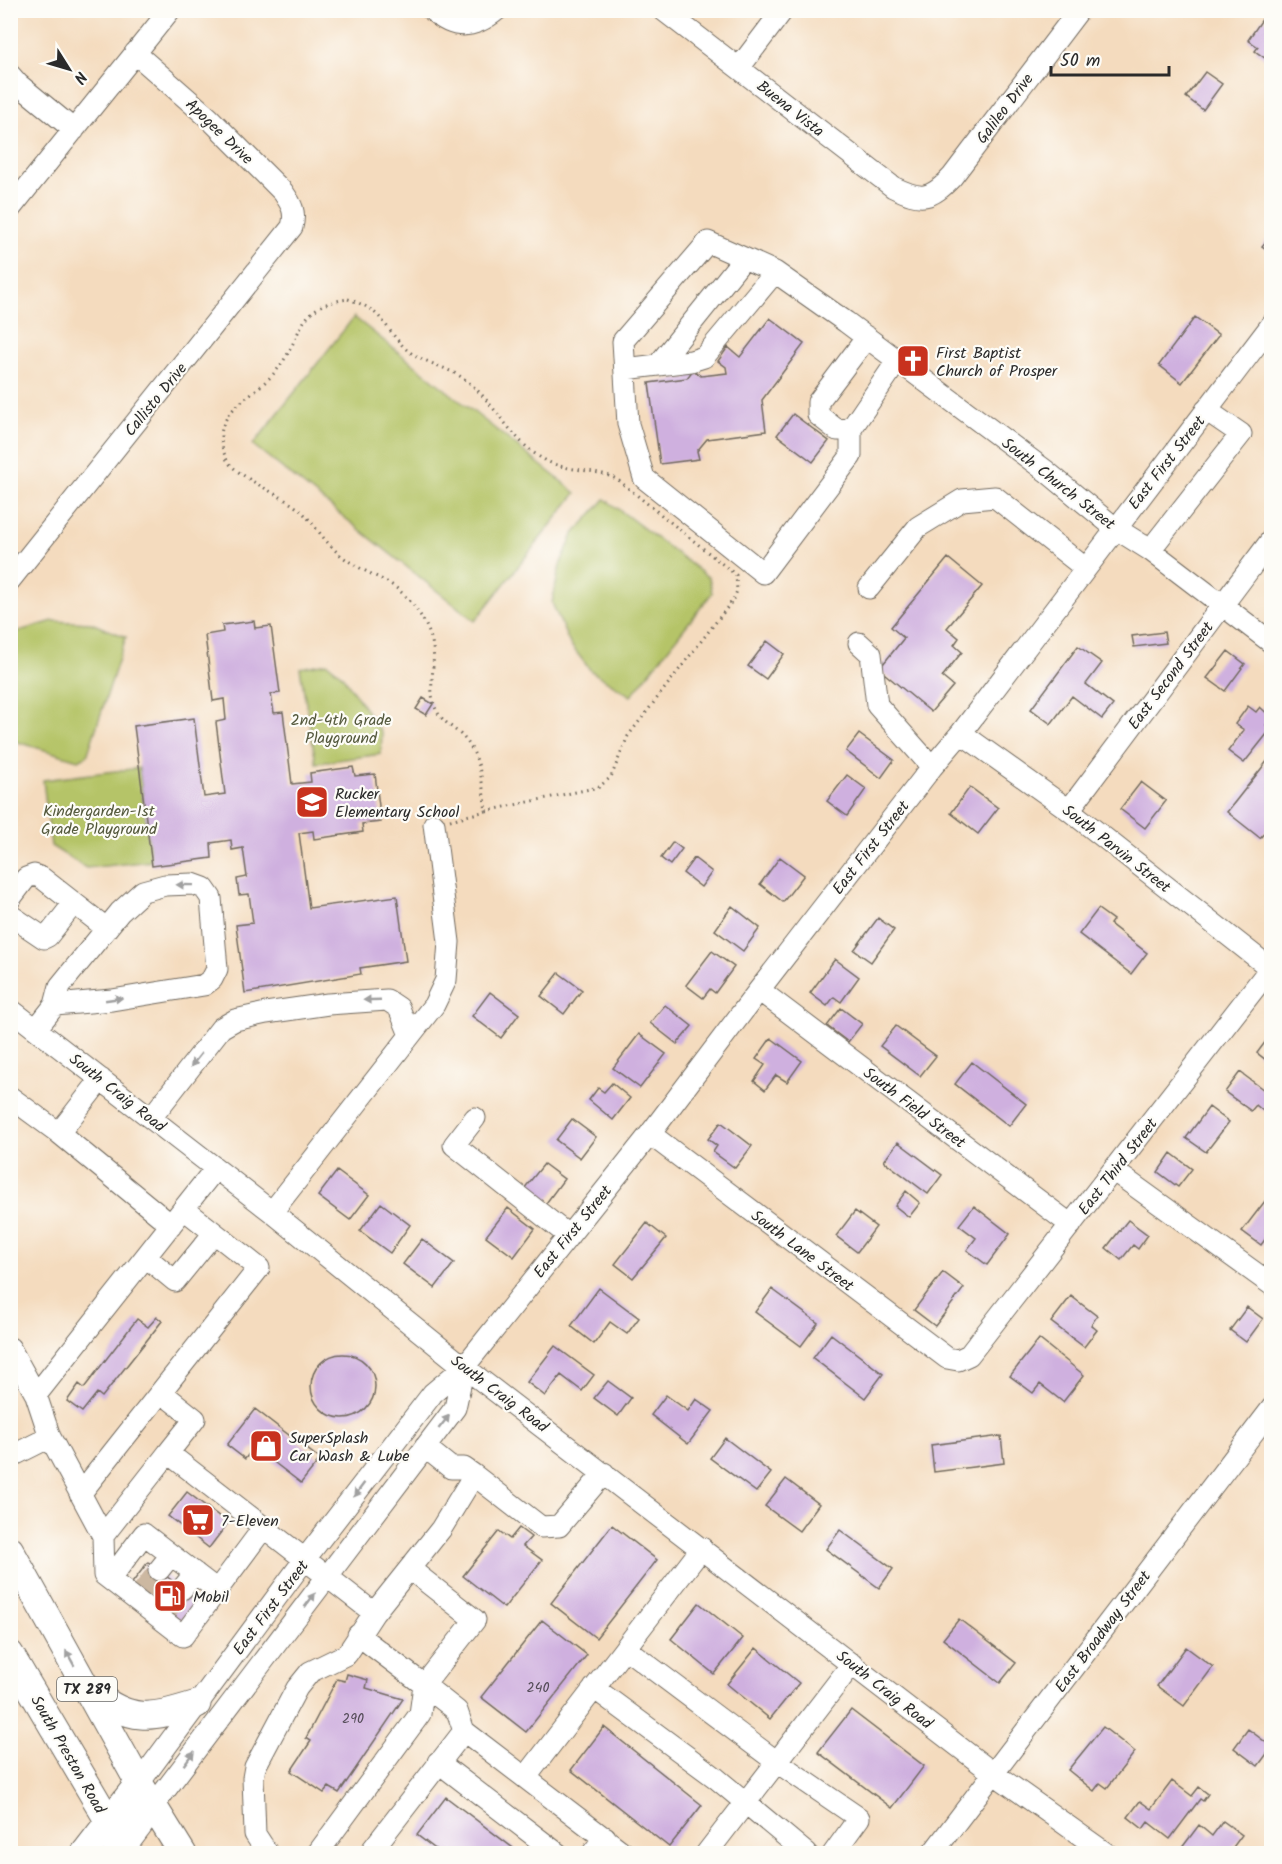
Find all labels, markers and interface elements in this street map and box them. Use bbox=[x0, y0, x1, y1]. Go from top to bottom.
north arrow bbox=[39, 39, 99, 99]
scale bar bbox=[1051, 39, 1170, 77]
text: 50 m bbox=[1060, 47, 1100, 76]
text: N bbox=[67, 66, 93, 89]
street label: Galileo Drive bbox=[970, 68, 1040, 150]
street label: Buena Vista bbox=[751, 75, 829, 144]
street label: Apogee Drive bbox=[179, 93, 259, 171]
place label: First Baptist Church of Prosper bbox=[936, 341, 1059, 384]
church icon: First Baptist Church of Prosper bbox=[895, 343, 931, 379]
street label: Callisto Drive bbox=[119, 358, 194, 442]
street label: East First Street bbox=[1122, 410, 1213, 515]
street label: South Church Street bbox=[996, 432, 1121, 537]
street label: East Second Street bbox=[1122, 616, 1221, 735]
park label: 2nd-4th Grade Playground bbox=[291, 708, 391, 751]
place label: Rucker Elementary School bbox=[335, 782, 460, 825]
school or university icon: Rucker Elementary School bbox=[294, 784, 330, 820]
street label: East First Street bbox=[826, 795, 917, 900]
park label: Kindergarden-1st Grade Playground bbox=[41, 799, 158, 842]
street label: South Parvin Street bbox=[1056, 799, 1176, 900]
one-way arrow bbox=[175, 880, 194, 890]
one-way arrow bbox=[104, 994, 123, 1004]
one-way arrow bbox=[362, 995, 381, 1005]
street label: South Craig Road bbox=[63, 1047, 172, 1140]
one-way arrow bbox=[190, 1052, 203, 1068]
street label: South Field Street bbox=[857, 1061, 971, 1156]
street label: East Third Street bbox=[1072, 1112, 1165, 1221]
street label: East First Street bbox=[528, 1179, 619, 1284]
street label: South Lane Street bbox=[745, 1204, 860, 1299]
street label: South Craig Road bbox=[445, 1349, 554, 1440]
one-way arrow bbox=[438, 1414, 451, 1430]
place label: SuperSplash Car Wash & Lube bbox=[289, 1426, 409, 1469]
shop icon: SuperSplash Car Wash & Lube bbox=[248, 1428, 284, 1464]
one-way arrow bbox=[354, 1482, 366, 1497]
supermarket icon: 7-Eleven bbox=[180, 1502, 216, 1538]
place label: 7-Eleven bbox=[221, 1509, 279, 1534]
street label: East First Street bbox=[227, 1554, 316, 1661]
street label: East Broadway Street bbox=[1049, 1565, 1158, 1698]
fuel station icon: Mobil bbox=[152, 1578, 188, 1614]
place label: Mobil bbox=[193, 1585, 229, 1610]
one-way arrow bbox=[304, 1593, 316, 1609]
street label: South Craig Road bbox=[830, 1644, 939, 1737]
one-way arrow bbox=[65, 1649, 75, 1666]
road number: TX 289 bbox=[57, 1677, 117, 1701]
house number: 240 bbox=[527, 1677, 549, 1699]
street label: South Preston Road bbox=[24, 1691, 112, 1820]
house number: 290 bbox=[342, 1708, 364, 1730]
one-way arrow bbox=[183, 1751, 195, 1766]

